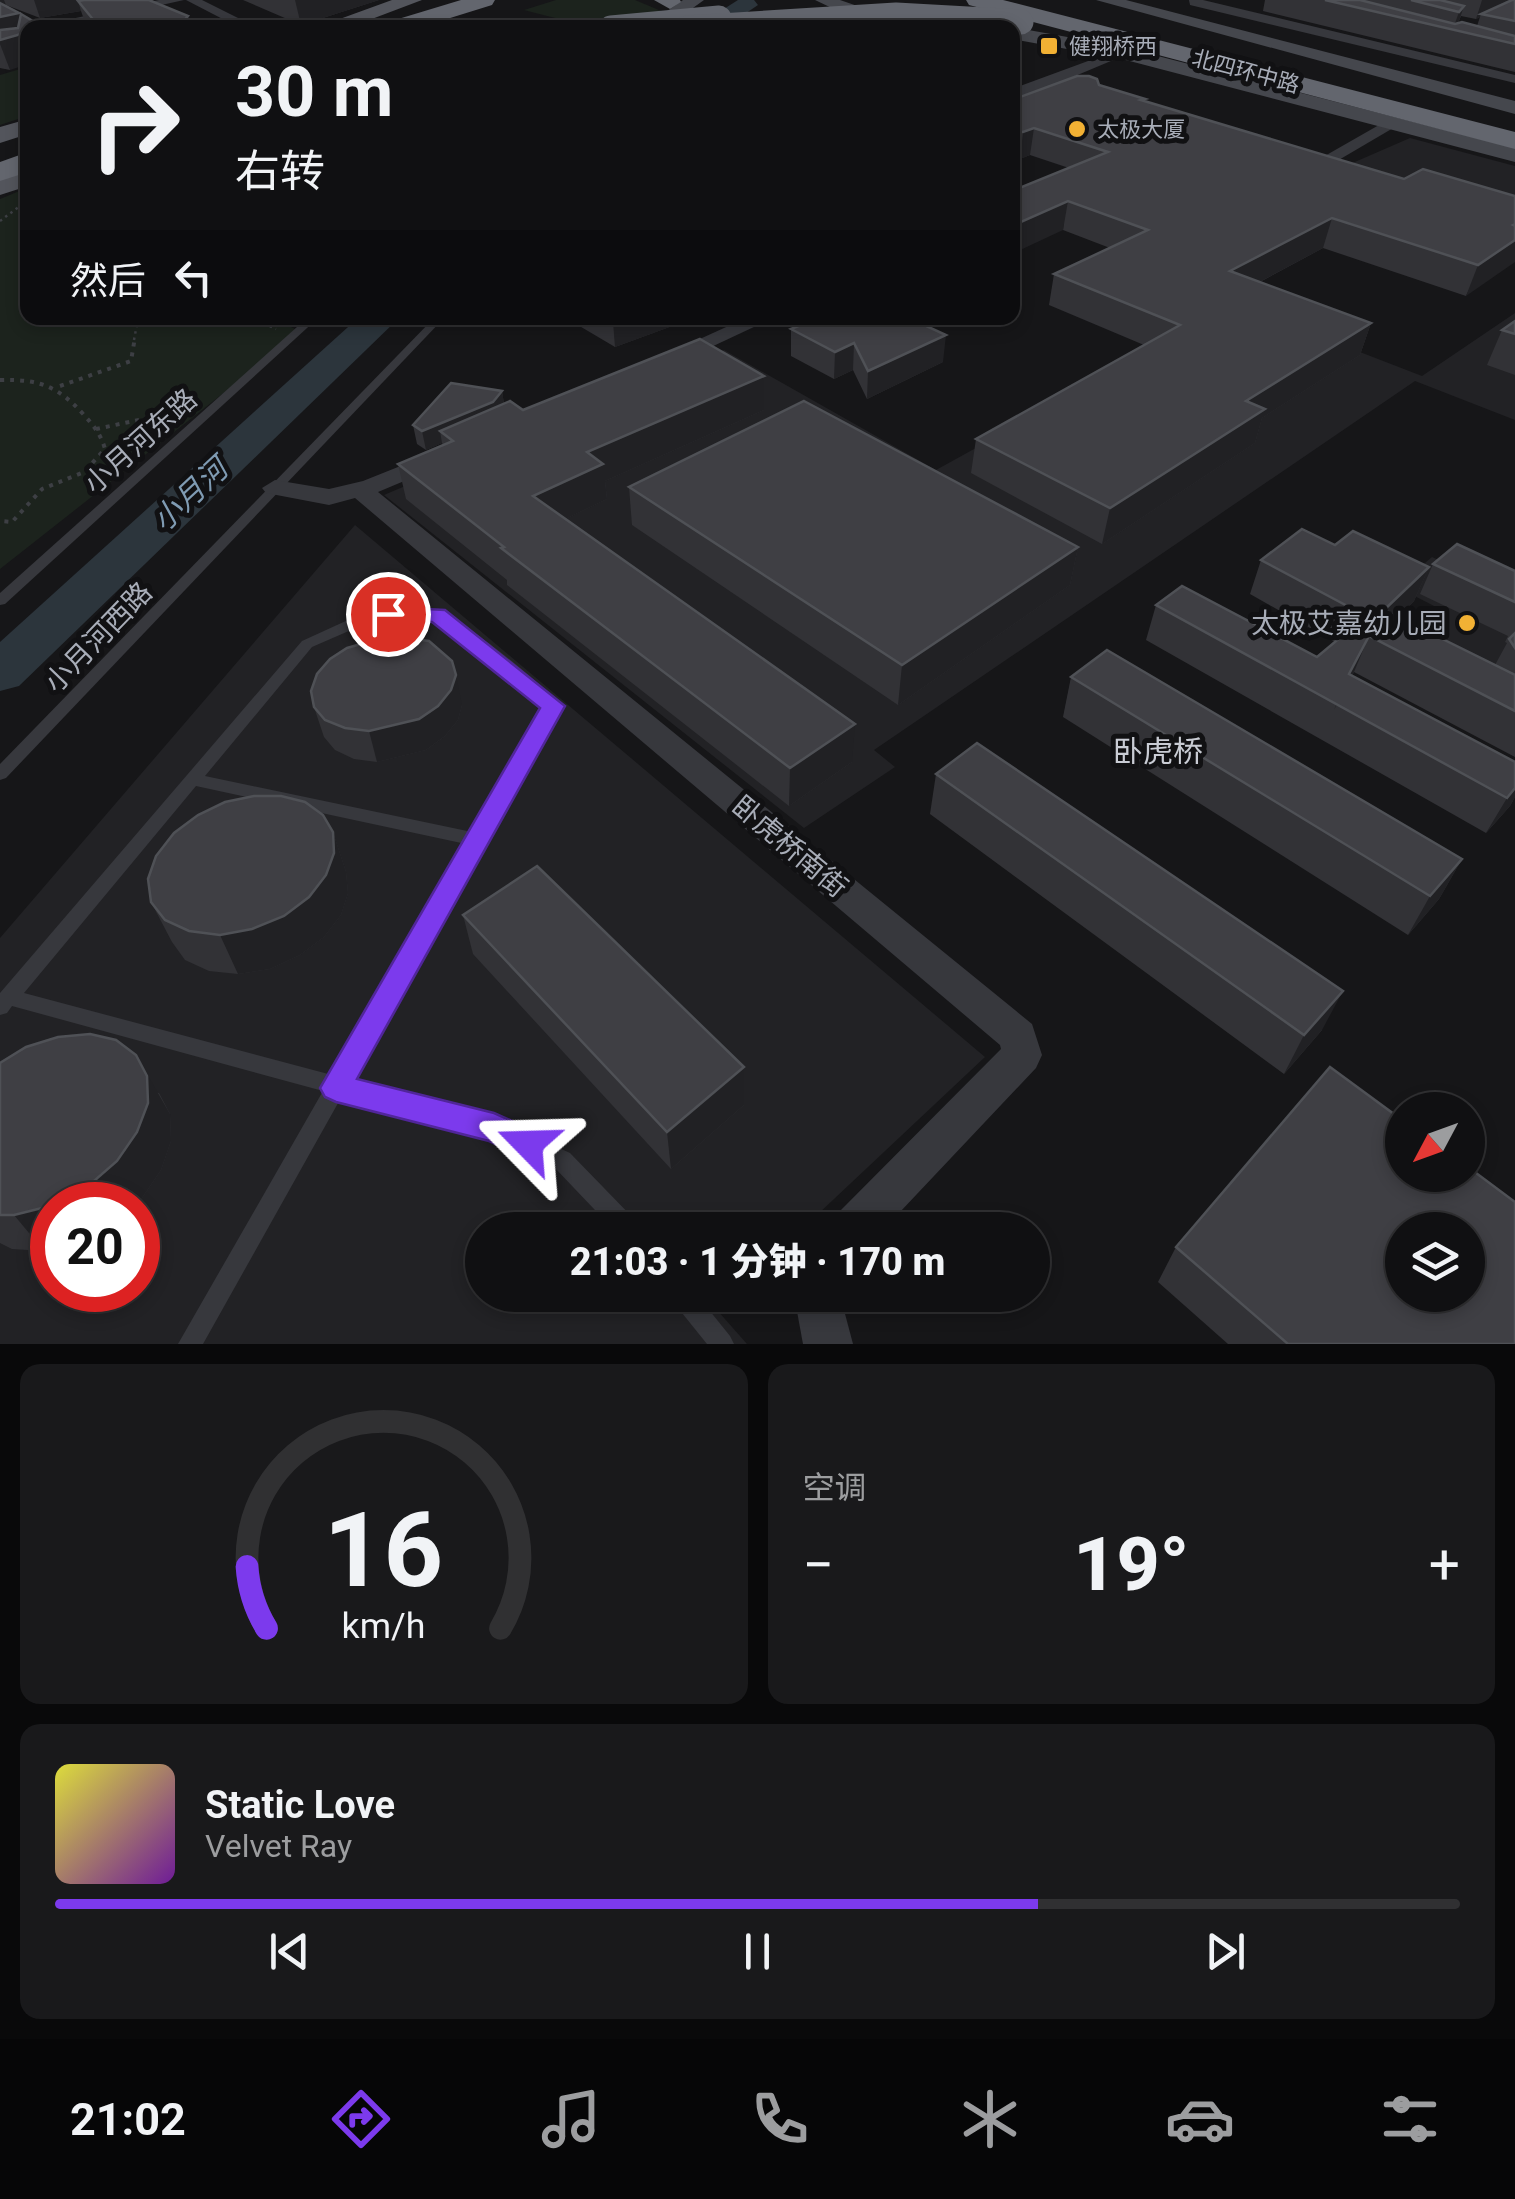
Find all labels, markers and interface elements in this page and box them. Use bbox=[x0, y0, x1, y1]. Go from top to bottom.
place label: 健翔桥西 bbox=[1069, 34, 1157, 59]
marker: 健翔桥西 bbox=[1038, 35, 1060, 57]
street label: 北四环中路 bbox=[1190, 45, 1302, 98]
text: 30 m bbox=[235, 51, 393, 133]
icon: right bbox=[70, 60, 200, 190]
place label: 太极大厦 bbox=[1097, 117, 1185, 142]
marker: 太极大厦 bbox=[1066, 118, 1088, 140]
text: 右转 bbox=[235, 145, 325, 198]
icon: left bbox=[166, 250, 221, 305]
text: 然后 bbox=[70, 259, 146, 303]
street label: 小月河东路 bbox=[77, 382, 203, 500]
water label: 小月河 bbox=[145, 451, 235, 539]
pin bbox=[346, 572, 431, 657]
street label: 小月河西路 bbox=[38, 576, 159, 699]
icon: arrive bbox=[361, 587, 416, 642]
place label: 太极艾嘉幼儿园 bbox=[1251, 607, 1447, 640]
marker: 太极艾嘉幼儿园 bbox=[1456, 612, 1478, 634]
district label: 卧虎桥 bbox=[1113, 734, 1203, 769]
street label: 卧虎桥南街 bbox=[725, 789, 854, 904]
position arrow bbox=[476, 1092, 580, 1196]
north arrow bbox=[1385, 1092, 1485, 1192]
map controls bbox=[1385, 1092, 1485, 1312]
speed limit sign: 20 bbox=[30, 1182, 160, 1312]
button: layers bbox=[1385, 1212, 1485, 1312]
text: 21:03 · 1 分钟 · 170 m bbox=[570, 1240, 945, 1284]
text: 空调 bbox=[803, 1469, 867, 1507]
text: 16 bbox=[324, 1490, 443, 1611]
text: 19° bbox=[1073, 1520, 1189, 1608]
text: − bbox=[803, 1533, 834, 1597]
text: + bbox=[1429, 1533, 1460, 1597]
text: km/h bbox=[342, 1605, 426, 1647]
text: Static Love bbox=[205, 1783, 395, 1827]
text: Velvet Ray bbox=[205, 1827, 352, 1865]
icon: previous bbox=[262, 1924, 317, 1979]
icon: pause bbox=[730, 1924, 785, 1979]
icon: next bbox=[1198, 1924, 1253, 1979]
icon: directions bbox=[326, 2084, 396, 2154]
icon: music bbox=[536, 2084, 606, 2154]
icon: phone bbox=[745, 2084, 815, 2154]
icon: climate bbox=[955, 2084, 1025, 2154]
icon: car bbox=[1165, 2084, 1235, 2154]
icon: filters bbox=[1375, 2084, 1445, 2154]
text: 21:02 bbox=[70, 2093, 186, 2146]

